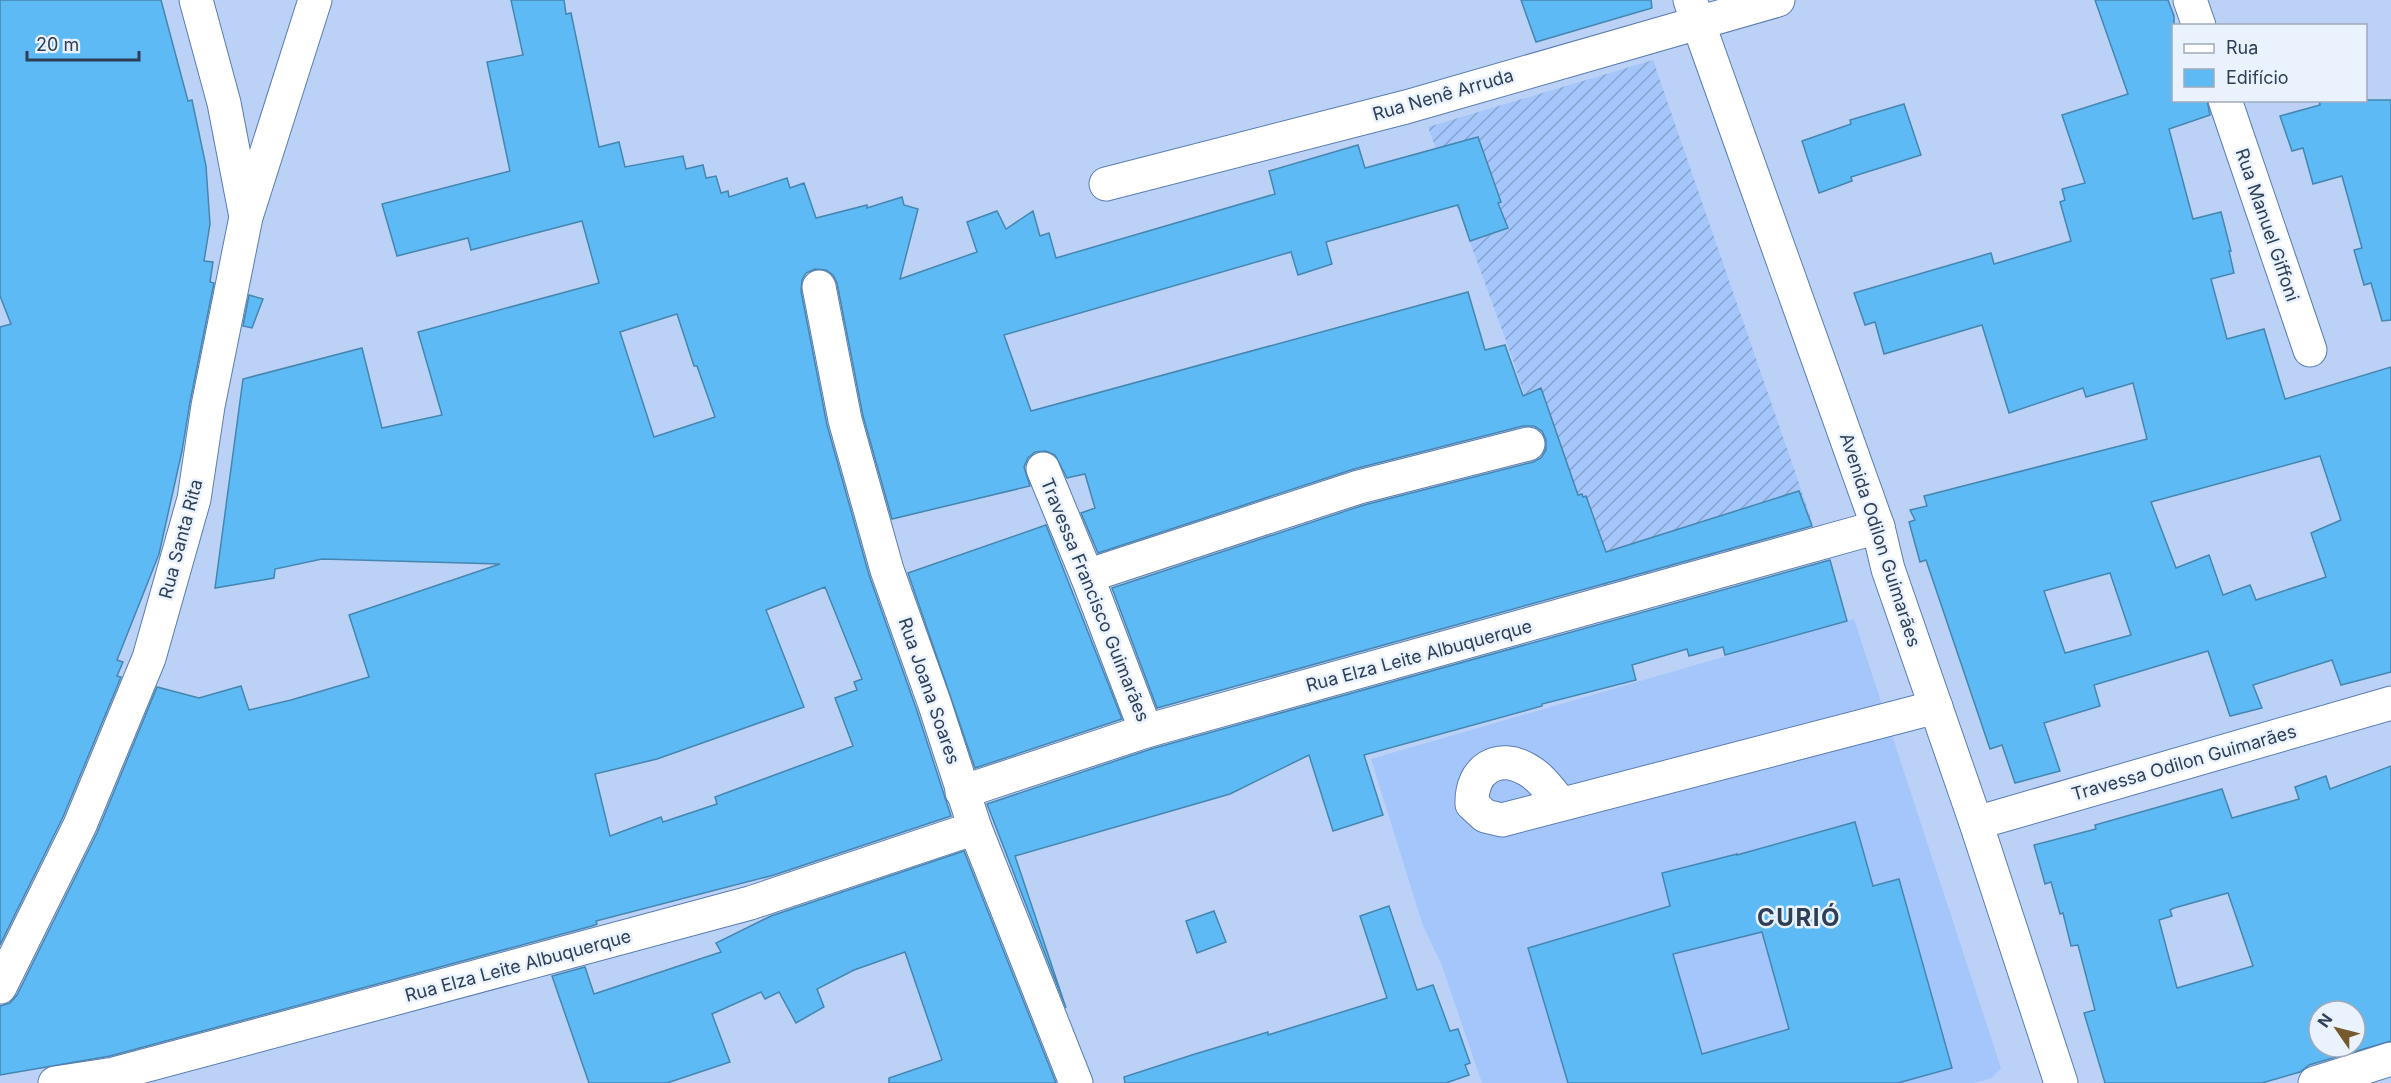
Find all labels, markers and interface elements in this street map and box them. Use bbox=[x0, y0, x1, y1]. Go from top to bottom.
scale bar bbox=[27, 24, 140, 62]
legend bbox=[2172, 24, 2367, 102]
text: 20 m bbox=[36, 34, 79, 55]
text: Rua bbox=[2226, 37, 2258, 58]
street label: Rua Nenê Arruda bbox=[1370, 64, 1516, 125]
text: Edifício bbox=[2226, 67, 2289, 88]
street label: Rua Manuel Giffoni bbox=[2231, 145, 2304, 304]
street label: Avenida Odilon Guimarães bbox=[1836, 430, 1925, 650]
street label: Travessa Francisco Guimarães bbox=[1037, 475, 1154, 725]
street label: Rua Santa Rita bbox=[154, 477, 207, 601]
street label: Rua Joana Soares bbox=[895, 615, 964, 767]
street label: Rua Elza Leite Albuquerque bbox=[1304, 615, 1534, 696]
street label: Travessa Odilon Guimarães bbox=[2069, 720, 2299, 805]
district label: CURIÓ bbox=[1757, 903, 1841, 932]
street label: Rua Elza Leite Albuquerque bbox=[403, 925, 633, 1006]
north arrow bbox=[2307, 999, 2367, 1059]
text: N bbox=[2313, 1010, 2336, 1031]

